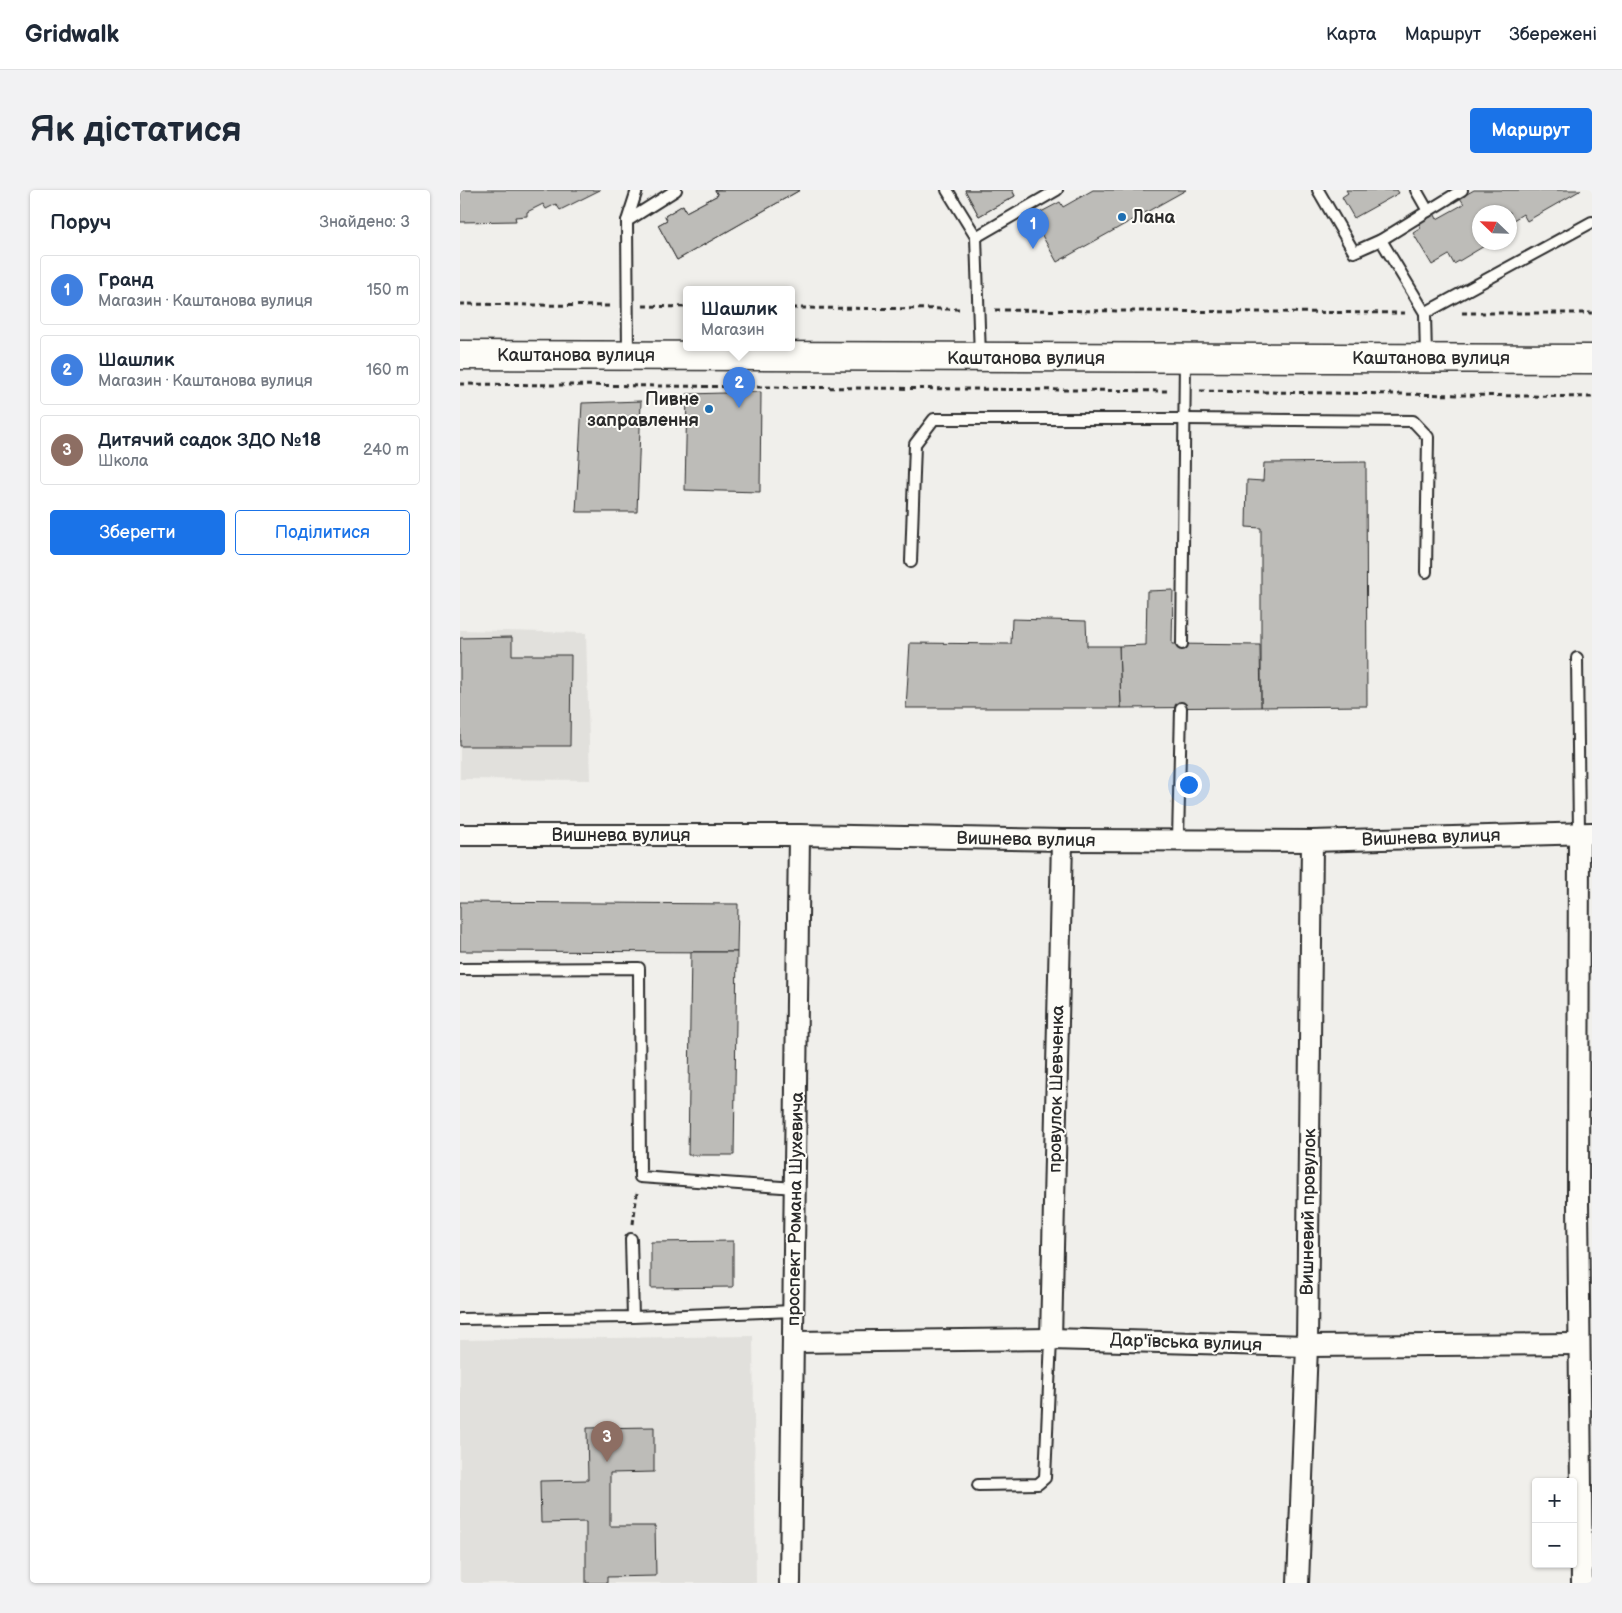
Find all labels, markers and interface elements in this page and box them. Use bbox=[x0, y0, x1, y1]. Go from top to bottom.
text: Gridwalk bbox=[25, 20, 119, 49]
text: Карта bbox=[1326, 24, 1377, 45]
text: Маршрут bbox=[1405, 24, 1481, 45]
text: Збережені bbox=[1509, 24, 1597, 45]
button: Маршрут bbox=[1470, 108, 1592, 153]
text: Як дістатися bbox=[30, 109, 242, 152]
north arrow bbox=[1472, 205, 1517, 250]
place label: Лана bbox=[1131, 207, 1176, 228]
pin: 1 bbox=[1017, 208, 1049, 249]
text: Поруч bbox=[50, 210, 111, 235]
marker: Лана bbox=[1116, 211, 1128, 223]
text: Знайдено: 3 bbox=[320, 213, 410, 232]
text: Гранд bbox=[98, 269, 153, 292]
text: 1 bbox=[64, 281, 70, 300]
text: 150 m bbox=[367, 281, 409, 300]
popup bbox=[683, 286, 795, 351]
text: Магазин · Каштанова вулиця bbox=[98, 292, 313, 311]
text: Шашлик bbox=[701, 298, 777, 321]
text: Магазин bbox=[701, 321, 765, 340]
street label: Каштанова вулиця bbox=[497, 345, 655, 366]
street label: Каштанова вулиця bbox=[947, 348, 1105, 369]
street label: Каштанова вулиця bbox=[1352, 348, 1510, 369]
text: Шашлик bbox=[98, 349, 174, 372]
text: 2 bbox=[62, 361, 72, 380]
text: 160 m bbox=[366, 361, 409, 380]
pin: 2 bbox=[723, 367, 755, 408]
text: Магазин · Каштанова вулиця bbox=[98, 372, 313, 391]
place label: Пивне заправлення bbox=[587, 389, 699, 431]
marker: Пивне заправлення bbox=[703, 403, 715, 415]
text: Дитячий садок ЗДО №18 bbox=[98, 429, 321, 452]
text: 3 bbox=[62, 441, 72, 460]
text: 240 m bbox=[363, 441, 409, 460]
text: Школа bbox=[98, 452, 148, 471]
button: Зберегти bbox=[50, 510, 225, 555]
button: Поділитися bbox=[235, 510, 410, 555]
your location bbox=[1176, 772, 1202, 798]
street label: Вишнева вулиця bbox=[551, 825, 691, 846]
street label: Вишнева вулиця bbox=[1361, 825, 1501, 850]
street label: Вишнева вулиця bbox=[956, 828, 1096, 851]
street label: провулок Шевченка bbox=[1045, 1004, 1068, 1173]
street label: проспект Романа Шухевича bbox=[783, 1091, 808, 1326]
street label: Вишневий провулок bbox=[1297, 1128, 1320, 1296]
street label: Дар'ївська вулиця bbox=[1109, 1329, 1262, 1356]
pin: 3 bbox=[591, 1421, 623, 1462]
map controls bbox=[1532, 1478, 1577, 1568]
button: + bbox=[1532, 1478, 1577, 1523]
button: − bbox=[1532, 1523, 1577, 1568]

